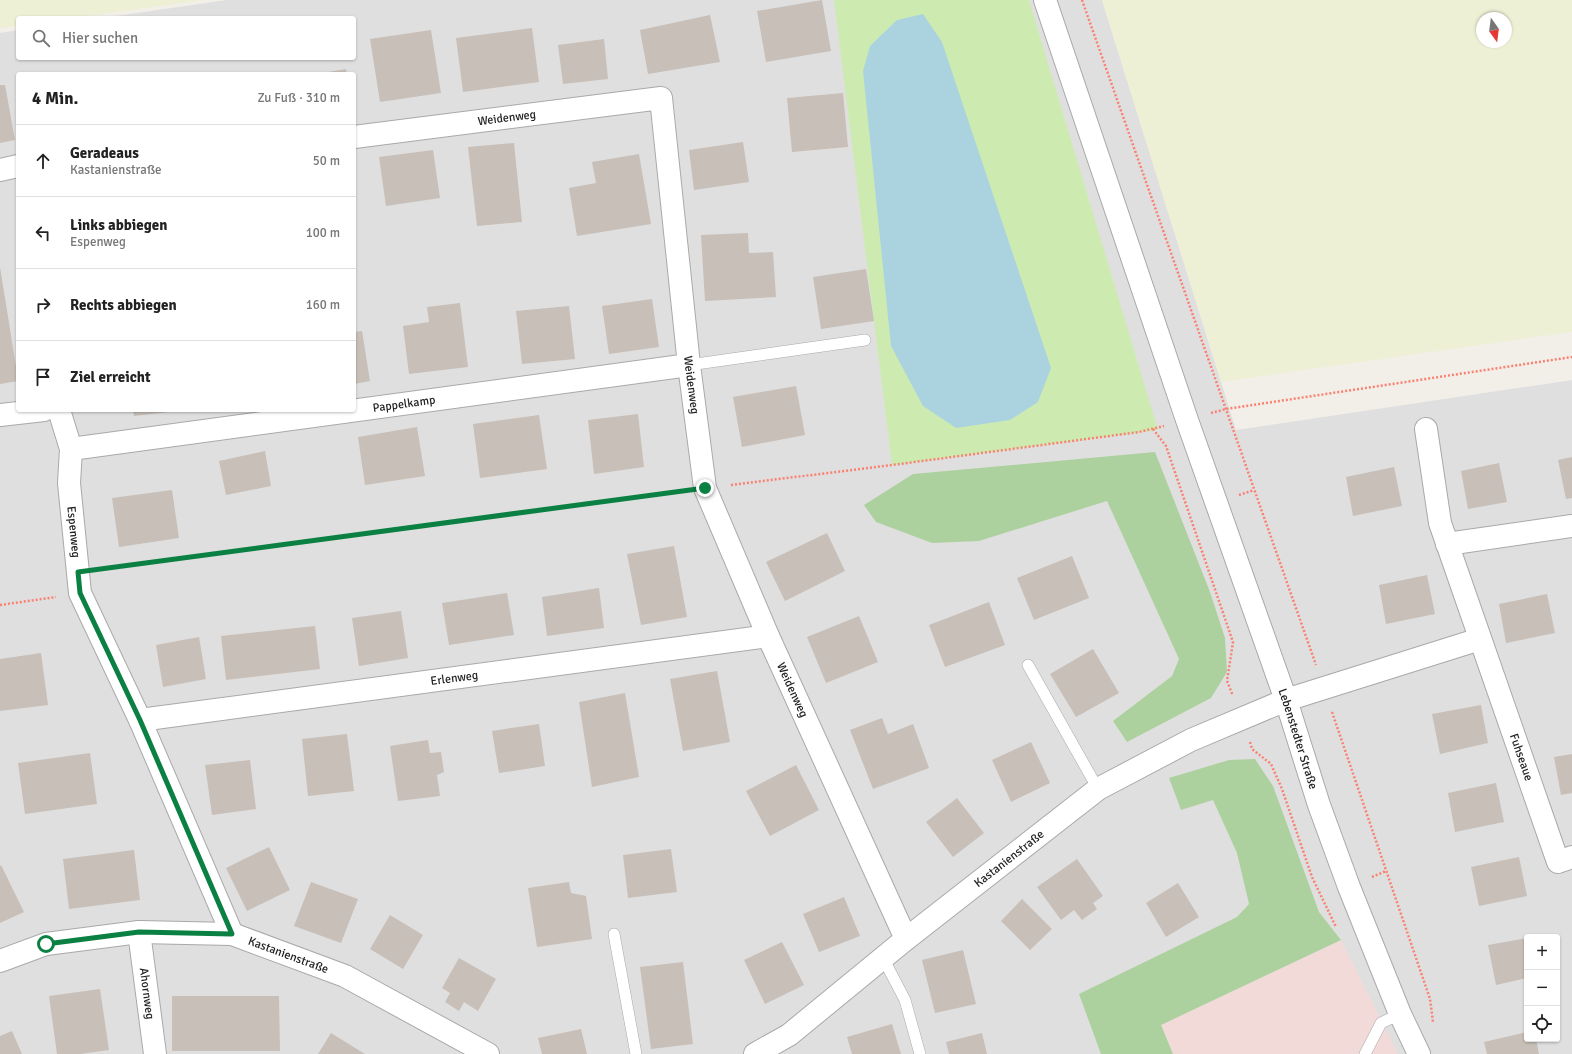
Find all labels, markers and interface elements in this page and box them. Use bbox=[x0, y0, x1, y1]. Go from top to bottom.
north arrow bbox=[1476, 12, 1512, 48]
search box bbox=[16, 16, 356, 60]
icon: search bbox=[30, 27, 52, 49]
text: Hier suchen bbox=[62, 29, 138, 47]
text: 4 Min. bbox=[32, 88, 78, 109]
text: Zu Fuß · 310 m bbox=[257, 90, 340, 106]
street label: Weidenweg bbox=[477, 107, 537, 129]
text: Geradeaus bbox=[70, 144, 139, 162]
icon: ahead bbox=[32, 150, 54, 172]
text: 50 m bbox=[313, 153, 340, 169]
text: Kastanienstraße bbox=[70, 162, 162, 178]
text: Links abbiegen bbox=[70, 216, 167, 234]
icon: left bbox=[32, 222, 54, 244]
text: 100 m bbox=[306, 225, 340, 241]
text: Espenweg bbox=[70, 234, 126, 250]
icon: right bbox=[32, 294, 54, 316]
text: Rechts abbiegen bbox=[70, 296, 177, 314]
text: 160 m bbox=[306, 297, 340, 313]
street label: Weidenweg bbox=[680, 355, 702, 415]
icon: arrive bbox=[32, 366, 54, 388]
text: Ziel erreicht bbox=[70, 368, 151, 386]
street label: Pappelkamp bbox=[372, 393, 436, 416]
route end bbox=[696, 479, 714, 497]
street label: Espenweg bbox=[63, 505, 83, 558]
street label: Weidenweg bbox=[773, 660, 811, 720]
street label: Erlenweg bbox=[430, 668, 479, 689]
street label: Lebenstedter Straße bbox=[1275, 687, 1321, 791]
street label: Fuhseaue bbox=[1506, 732, 1536, 783]
street label: Kastanienstraße bbox=[971, 827, 1047, 891]
street label: Kastanienstraße bbox=[246, 934, 331, 977]
map controls bbox=[1524, 934, 1560, 1042]
button: + bbox=[1524, 934, 1560, 970]
route start bbox=[37, 935, 55, 953]
street label: Ahornweg bbox=[136, 967, 157, 1020]
button: − bbox=[1524, 970, 1560, 1006]
button: locate bbox=[1524, 1006, 1560, 1042]

